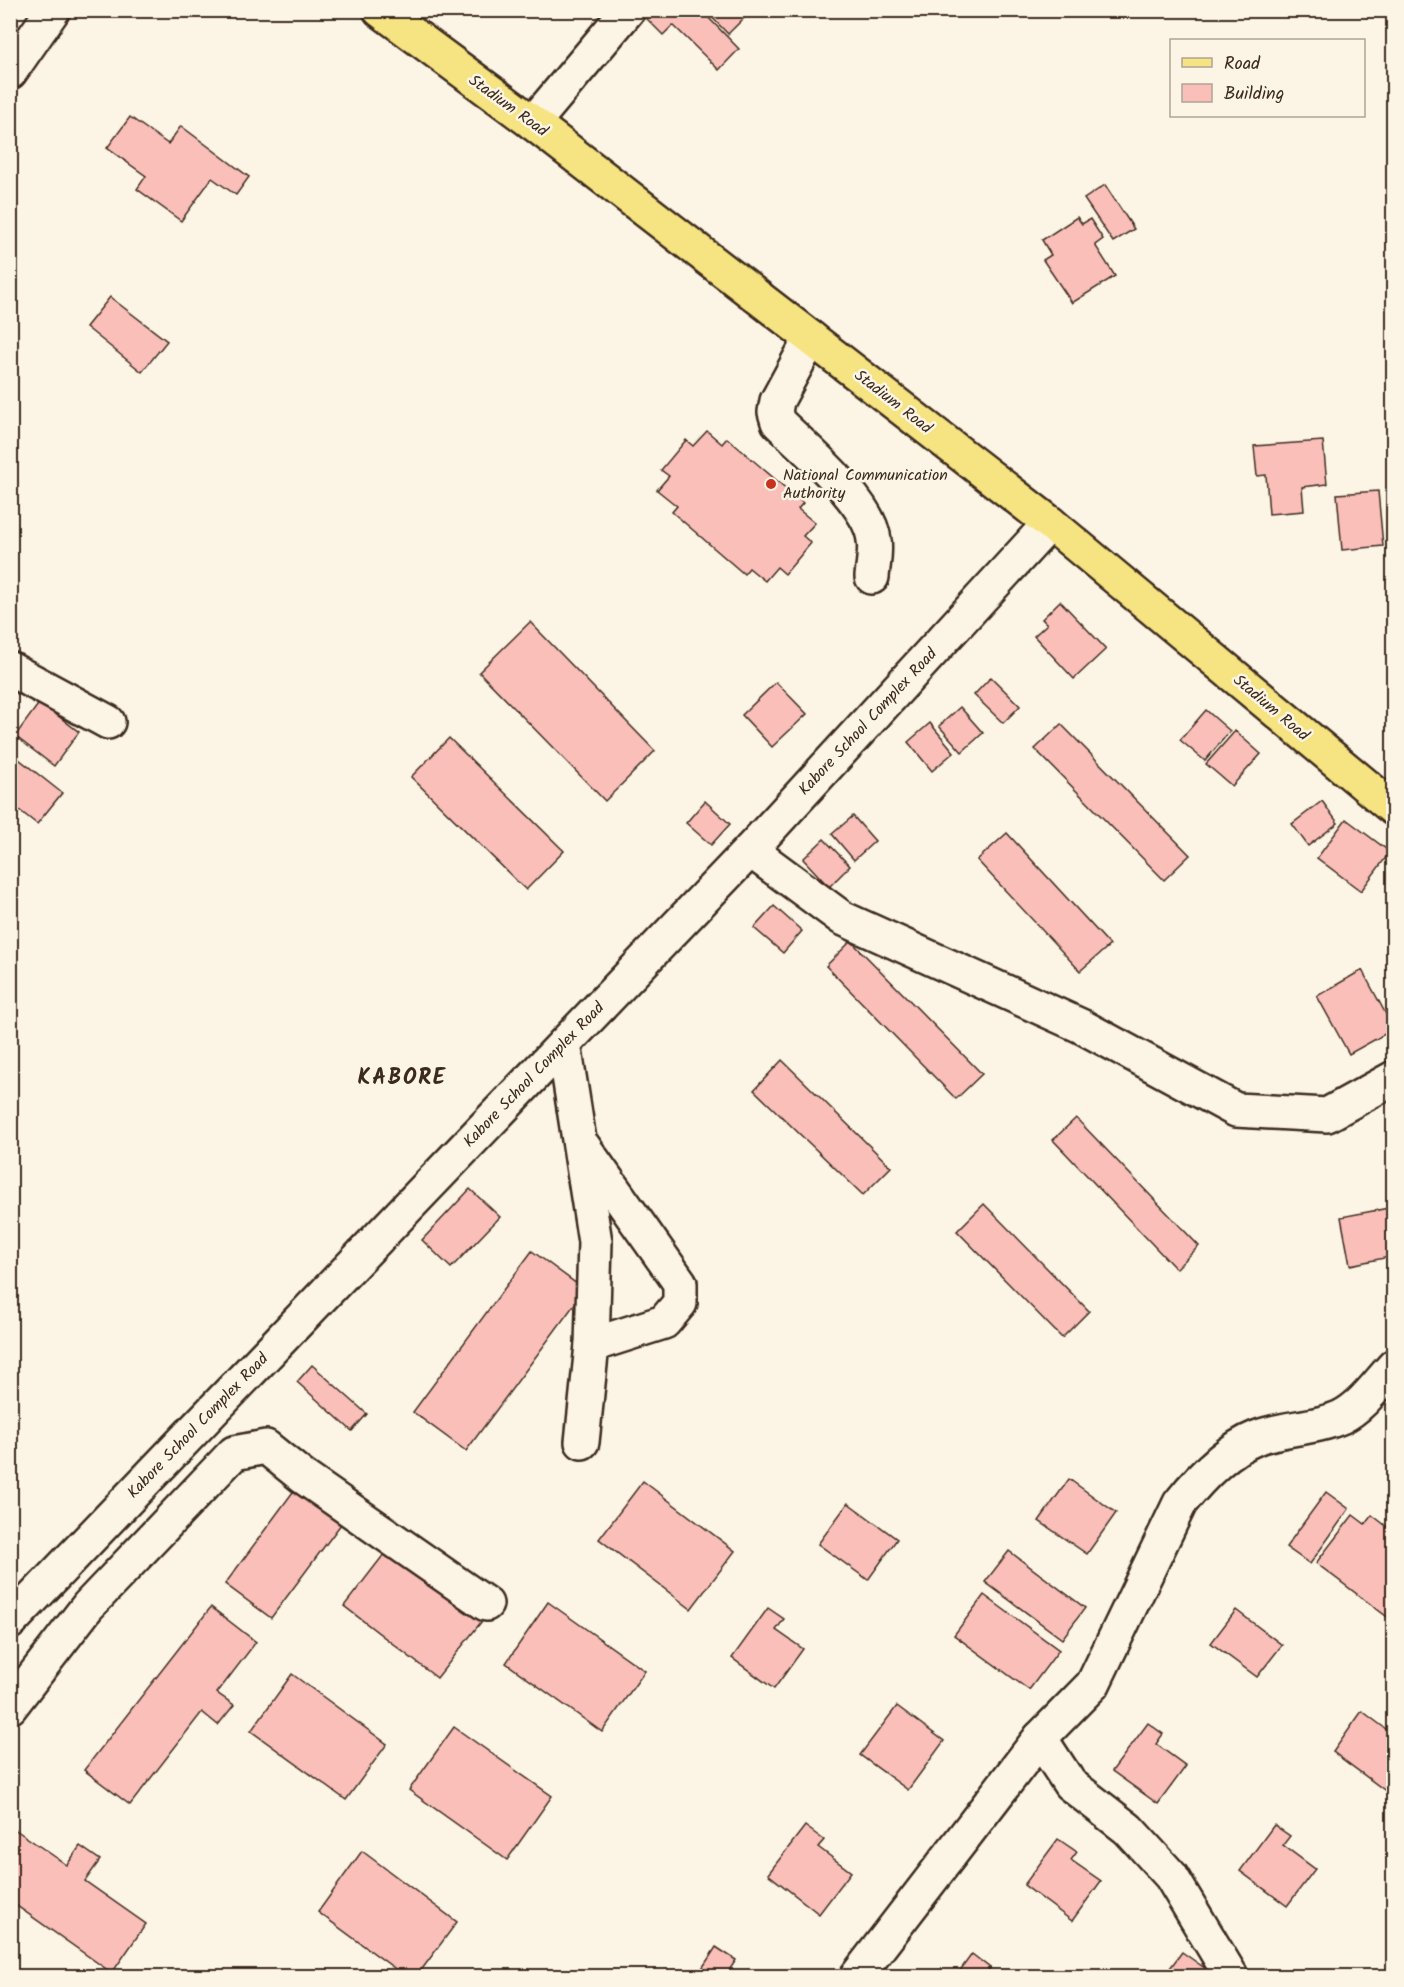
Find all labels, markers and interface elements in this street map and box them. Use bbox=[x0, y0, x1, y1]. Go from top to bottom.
legend bbox=[1170, 39, 1365, 117]
text: Road bbox=[1224, 50, 1261, 79]
street label: Stadium Road bbox=[463, 69, 554, 144]
text: Building bbox=[1224, 80, 1284, 109]
street label: Stadium Road bbox=[849, 364, 938, 441]
place label: National Communication Authority bbox=[783, 463, 948, 506]
marker: National Communication Authority bbox=[764, 477, 778, 491]
street label: Kabore School Complex Road bbox=[793, 642, 944, 802]
street label: Stadium Road bbox=[1227, 669, 1315, 748]
street label: Kabore School Complex Road bbox=[458, 996, 611, 1154]
district label: KABORE bbox=[358, 1061, 446, 1096]
street label: Kabore School Complex Road bbox=[122, 1347, 275, 1505]

